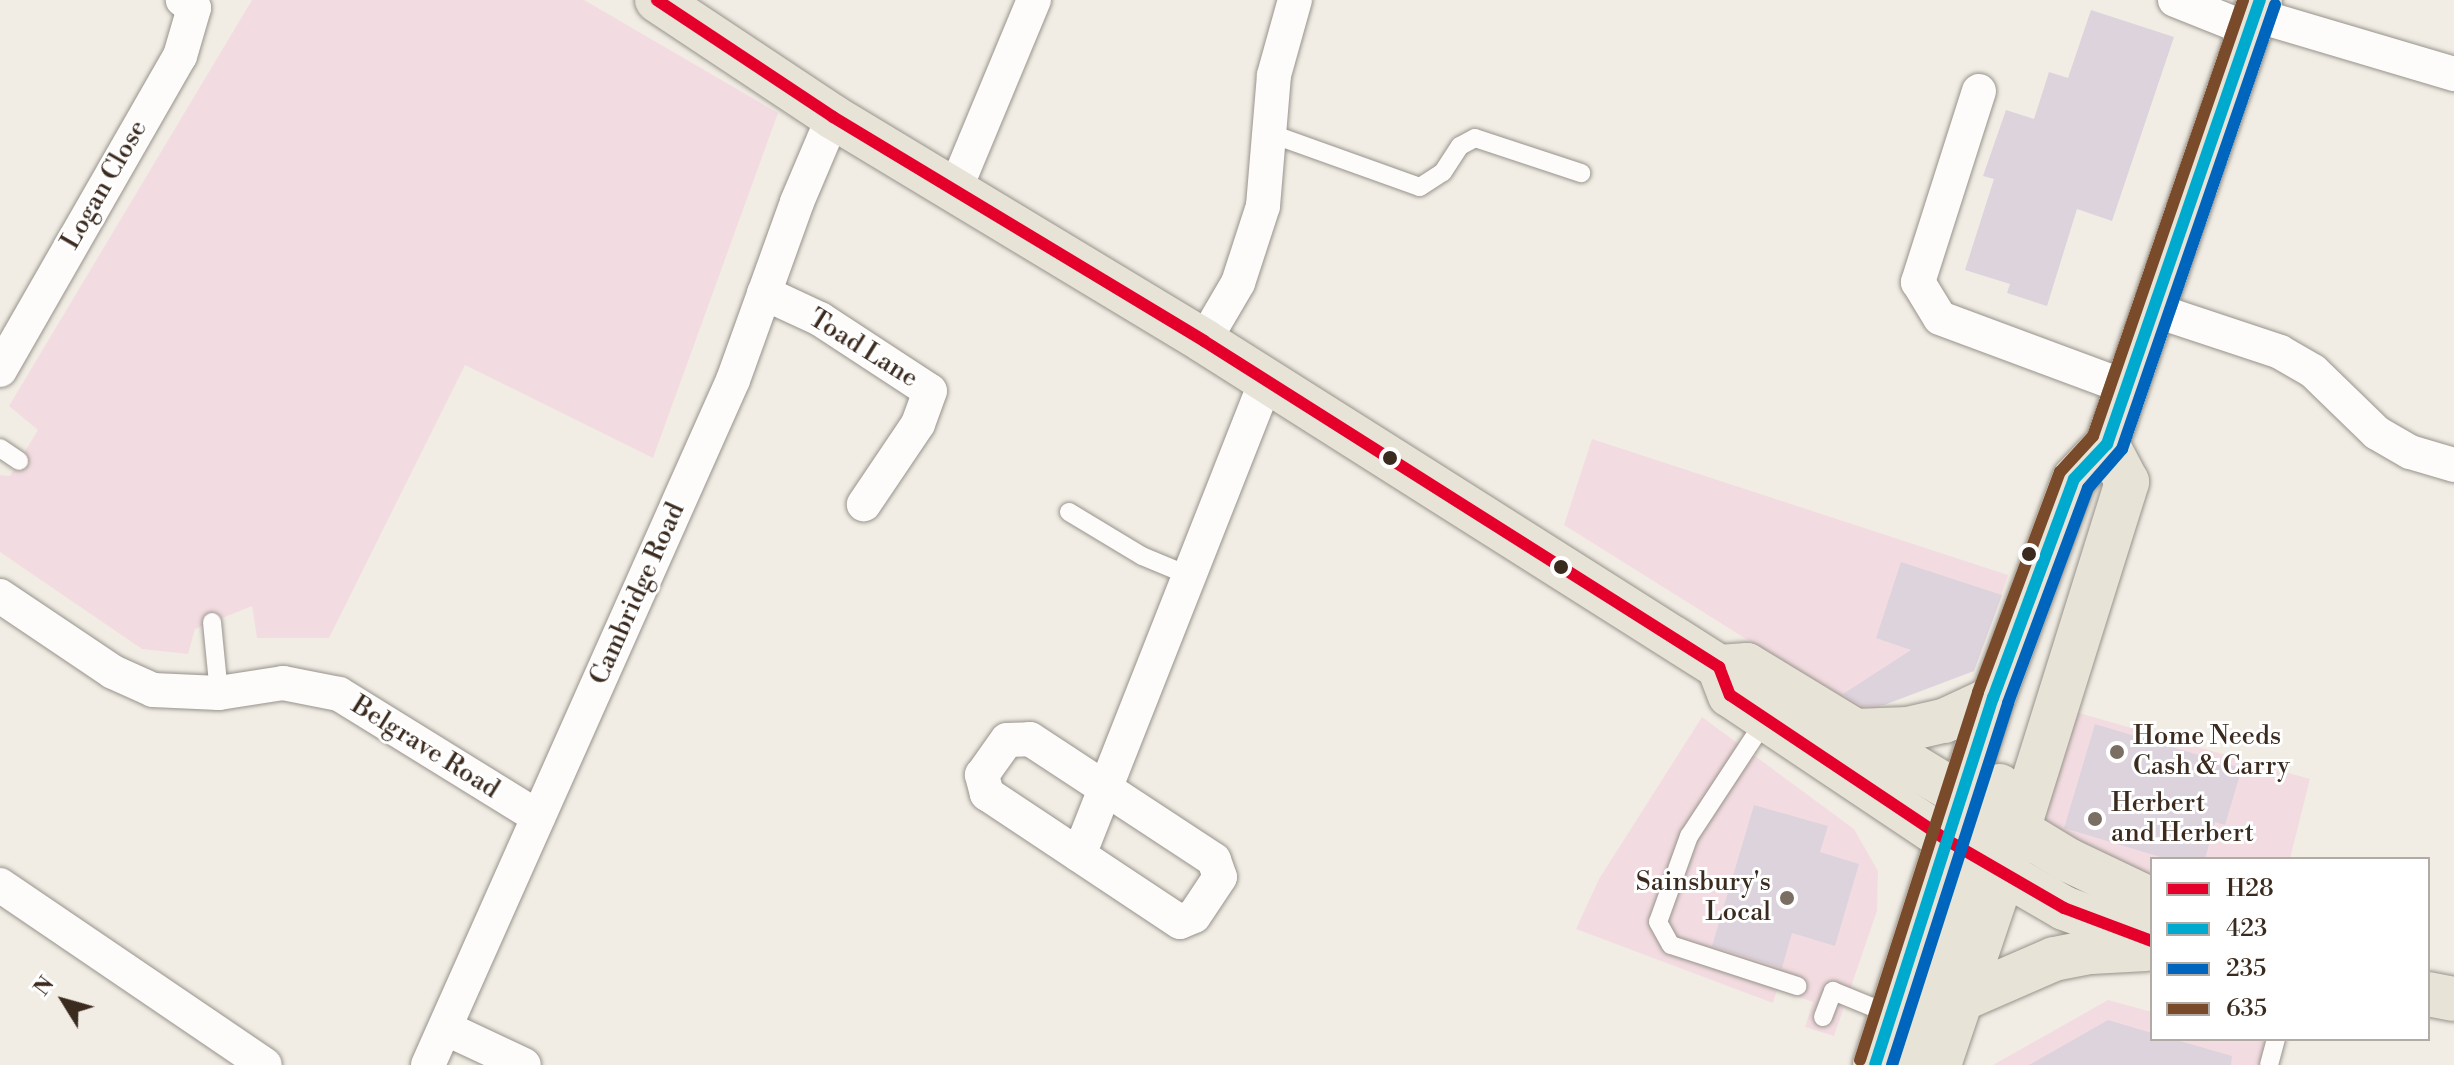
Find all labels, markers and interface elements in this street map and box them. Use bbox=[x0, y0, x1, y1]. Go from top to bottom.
street label: Logan Close bbox=[55, 115, 155, 255]
street label: Toad Lane bbox=[803, 303, 923, 395]
unlabelled marker bbox=[1382, 450, 1398, 466]
street label: Cambridge Road bbox=[584, 498, 692, 690]
unlabelled marker bbox=[2021, 546, 2037, 562]
unlabelled marker bbox=[1553, 559, 1569, 575]
street label: Belgrave Road bbox=[345, 690, 505, 806]
place label: Home Needs Cash & Carry bbox=[2133, 721, 2290, 782]
marker: Home Needs Cash & Carry bbox=[2108, 743, 2126, 761]
place label: Herbert and Herbert bbox=[2111, 788, 2254, 850]
marker: Herbert and Herbert bbox=[2086, 810, 2104, 828]
legend bbox=[2150, 857, 2430, 1041]
place label: Sainsbury's Local bbox=[1636, 867, 1771, 928]
text: H28 bbox=[2226, 874, 2274, 904]
marker: Sainsbury's Local bbox=[1778, 889, 1796, 907]
text: 423 bbox=[2226, 914, 2267, 944]
text: 235 bbox=[2226, 954, 2266, 984]
north arrow bbox=[24, 961, 104, 1041]
text: N bbox=[28, 971, 60, 1001]
text: 635 bbox=[2226, 994, 2267, 1024]

